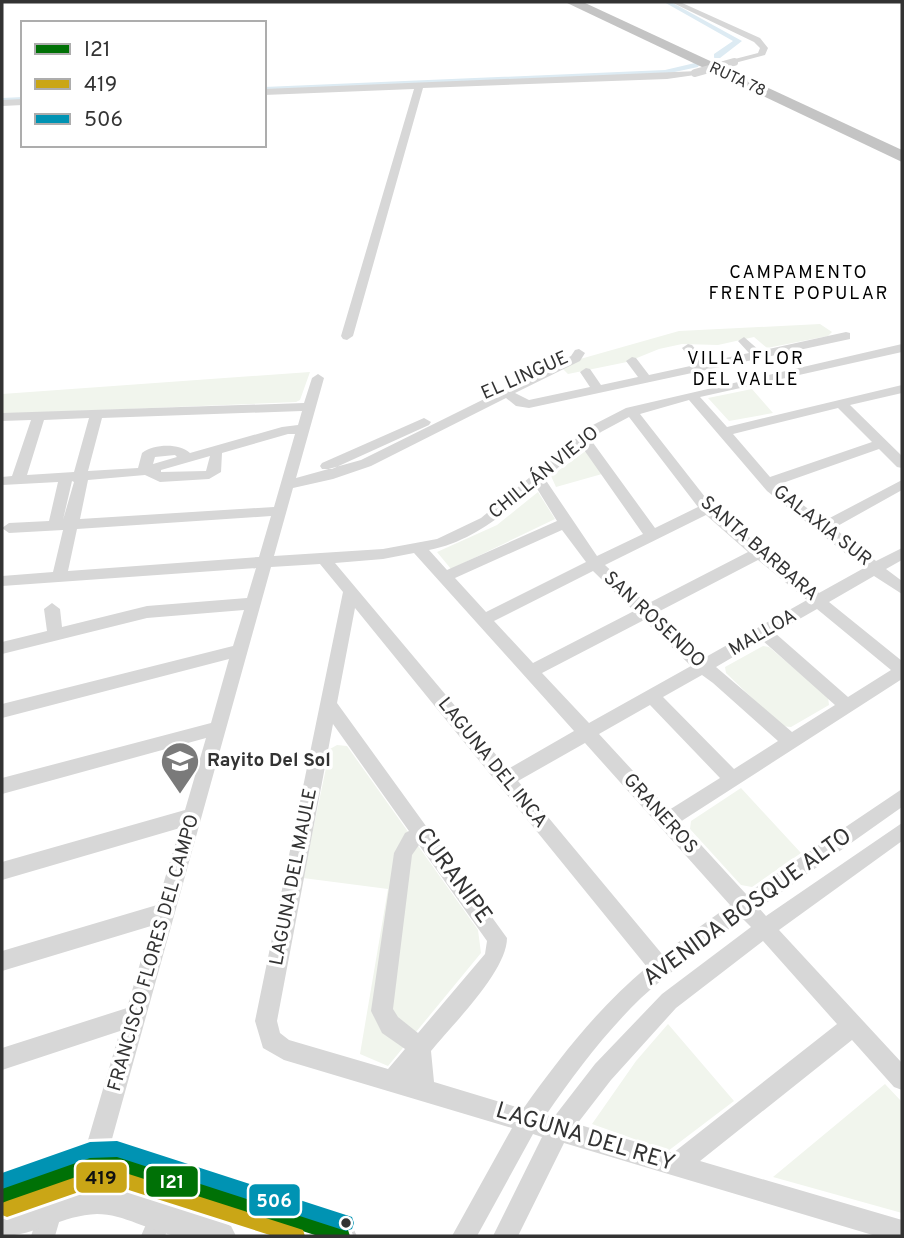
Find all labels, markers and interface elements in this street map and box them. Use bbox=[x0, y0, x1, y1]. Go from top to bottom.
legend bbox=[21, 21, 266, 147]
text: I21 bbox=[84, 37, 111, 64]
street label: RUTA 78 bbox=[706, 58, 768, 102]
text: 419 bbox=[84, 72, 117, 99]
text: 506 bbox=[84, 107, 123, 134]
district label: CAMPAMENTO FRENTE POPULAR bbox=[708, 262, 890, 306]
street label: EL LINGUE bbox=[478, 346, 572, 406]
district label: VILLA FLOR DEL VALLE bbox=[687, 348, 805, 392]
street label: CHILLÁN VIEJO bbox=[483, 420, 604, 525]
street label: GALAXIA SUR bbox=[768, 480, 876, 572]
street label: SANTA BARBARA bbox=[695, 491, 823, 607]
street label: SAN ROSENDO bbox=[598, 567, 710, 673]
street label: MALLOA bbox=[725, 604, 801, 662]
street label: LAGUNA DEL INCA bbox=[432, 693, 552, 833]
school or university icon: Rayito Del Sol bbox=[159, 740, 201, 795]
place label: Rayito Del Sol bbox=[207, 749, 331, 773]
street label: GRANEROS bbox=[618, 769, 702, 859]
street label: LAGUNA DEL MAULE bbox=[265, 786, 323, 968]
street label: FRANCISCO FLORES DEL CAMPO bbox=[103, 812, 205, 1094]
street label: CURANIPE bbox=[409, 822, 497, 930]
street label: AVENIDA BOSQUE ALTO bbox=[638, 823, 858, 993]
street label: LAGUNA DEL REY bbox=[492, 1097, 678, 1179]
line badge: 419 bbox=[75, 1161, 128, 1194]
line badge: I21 bbox=[145, 1165, 199, 1198]
text: 419 bbox=[85, 1167, 117, 1191]
text: I21 bbox=[160, 1171, 184, 1195]
line badge: 506 bbox=[248, 1183, 301, 1217]
text: 506 bbox=[256, 1190, 292, 1214]
unlabelled marker bbox=[339, 1216, 353, 1230]

